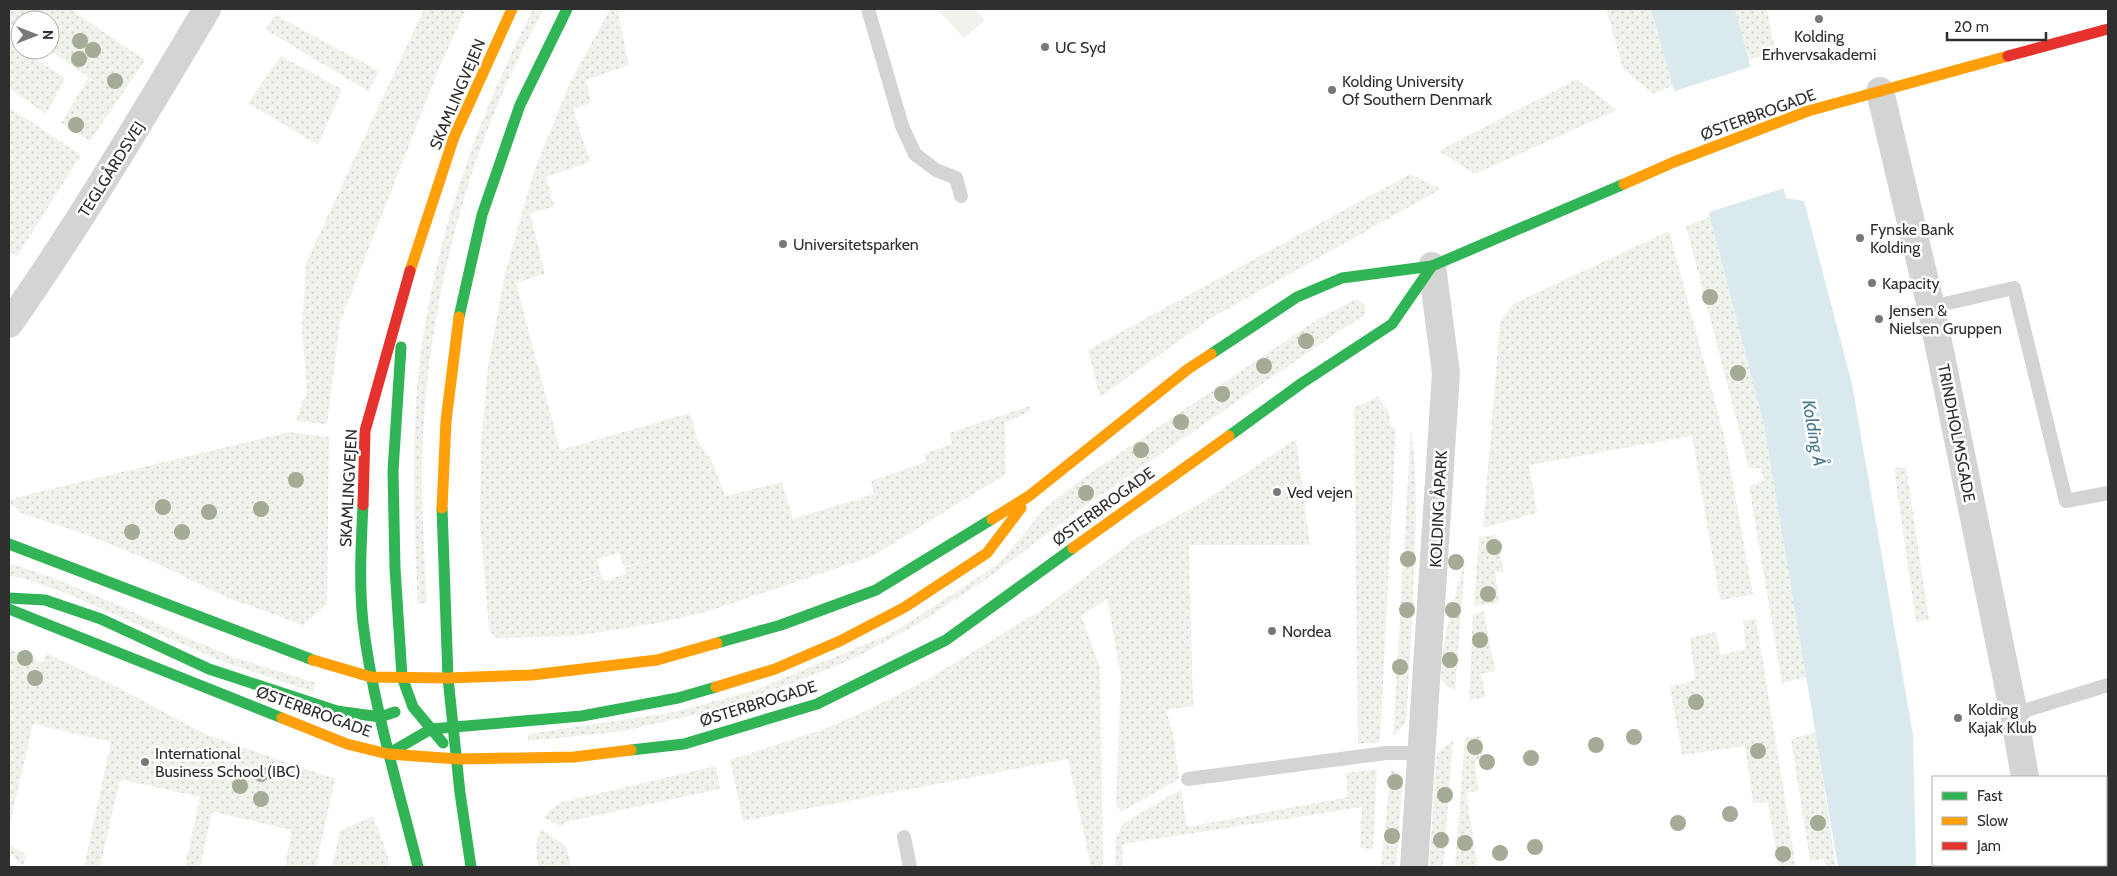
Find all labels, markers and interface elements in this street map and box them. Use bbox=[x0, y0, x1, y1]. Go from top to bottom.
north arrow bbox=[10, 10, 60, 60]
scale bar bbox=[1947, 10, 2046, 42]
marker: Kolding Erhvervsakademi bbox=[1813, 13, 1825, 25]
text: 20 m bbox=[1954, 18, 1989, 36]
place label: Kolding Erhvervsakademi bbox=[1762, 27, 1876, 64]
text: N bbox=[39, 30, 57, 40]
street label: SKAMLINGVEJEN bbox=[426, 36, 489, 152]
place label: UC Syd bbox=[1055, 38, 1106, 57]
marker: UC Syd bbox=[1039, 41, 1051, 53]
place label: Kolding University Of Southern Denmark bbox=[1342, 72, 1493, 109]
marker: Kolding University Of Southern Denmark bbox=[1326, 84, 1338, 96]
street label: ØSTERBROGADE bbox=[1698, 85, 1819, 144]
street label: TEGLGÅRDSVEJ bbox=[74, 118, 149, 221]
place label: Fynske Bank Kolding bbox=[1870, 220, 1955, 257]
marker: Fynske Bank Kolding bbox=[1854, 232, 1866, 244]
place label: Universitetsparken bbox=[793, 235, 919, 254]
marker: Universitetsparken bbox=[777, 238, 789, 250]
place label: Kapacity bbox=[1882, 274, 1939, 293]
marker: Kapacity bbox=[1866, 277, 1878, 289]
place label: Jensen & Nielsen Gruppen bbox=[1888, 301, 2002, 338]
marker: Jensen & Nielsen Gruppen bbox=[1873, 313, 1885, 325]
street label: TRINDHOLMSGADE bbox=[1934, 362, 1979, 504]
water label: Kolding Å bbox=[1797, 398, 1832, 468]
street label: SKAMLINGVEJEN bbox=[336, 429, 361, 548]
street label: KOLDING ÅPARK bbox=[1426, 450, 1451, 568]
street label: ØSTERBROGADE bbox=[1049, 463, 1158, 550]
place label: Ved vejen bbox=[1287, 483, 1353, 502]
marker: Ved vejen bbox=[1271, 486, 1283, 498]
place label: Nordea bbox=[1282, 622, 1332, 641]
marker: Nordea bbox=[1266, 625, 1278, 637]
street label: ØSTERBROGADE bbox=[697, 677, 819, 730]
street label: ØSTERBROGADE bbox=[254, 682, 374, 741]
place label: Kolding Kajak Klub bbox=[1968, 700, 2037, 737]
marker: Kolding Kajak Klub bbox=[1952, 712, 1964, 724]
place label: International Business School (IBC) bbox=[155, 744, 300, 781]
marker: International Business School (IBC) bbox=[139, 756, 151, 768]
legend bbox=[1932, 776, 2107, 866]
text: Fast bbox=[1977, 787, 2002, 805]
text: Slow bbox=[1977, 812, 2008, 830]
text: Jam bbox=[1976, 837, 2001, 855]

